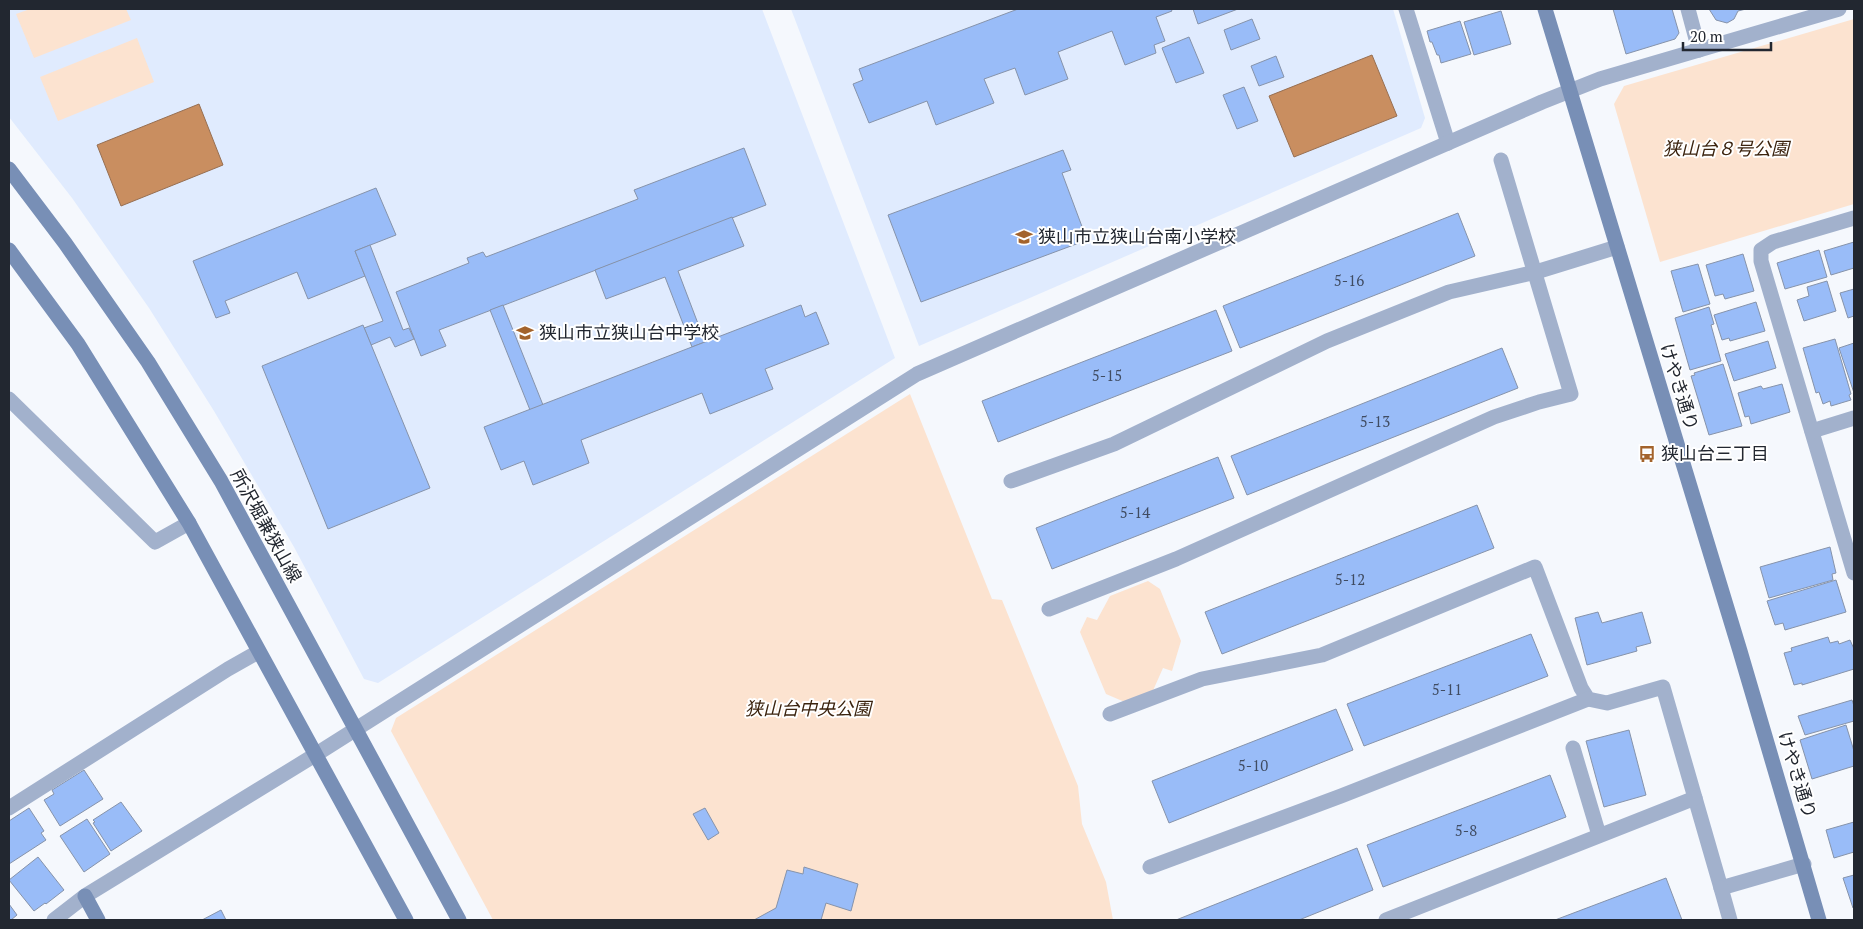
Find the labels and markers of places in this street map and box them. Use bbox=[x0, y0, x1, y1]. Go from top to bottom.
place label: 狭山市立狭山台南小学校 bbox=[1038, 224, 1236, 248]
school or university icon: 狭山市立狭山台南小学校 bbox=[1014, 227, 1034, 247]
place label: 狭山市立狭山台中学校 bbox=[539, 320, 719, 344]
school or university icon: 狭山市立狭山台中学校 bbox=[515, 323, 535, 343]
place label: 狭山台三丁目 bbox=[1661, 441, 1769, 465]
bus stop icon: 狭山台三丁目 bbox=[1637, 444, 1657, 464]

